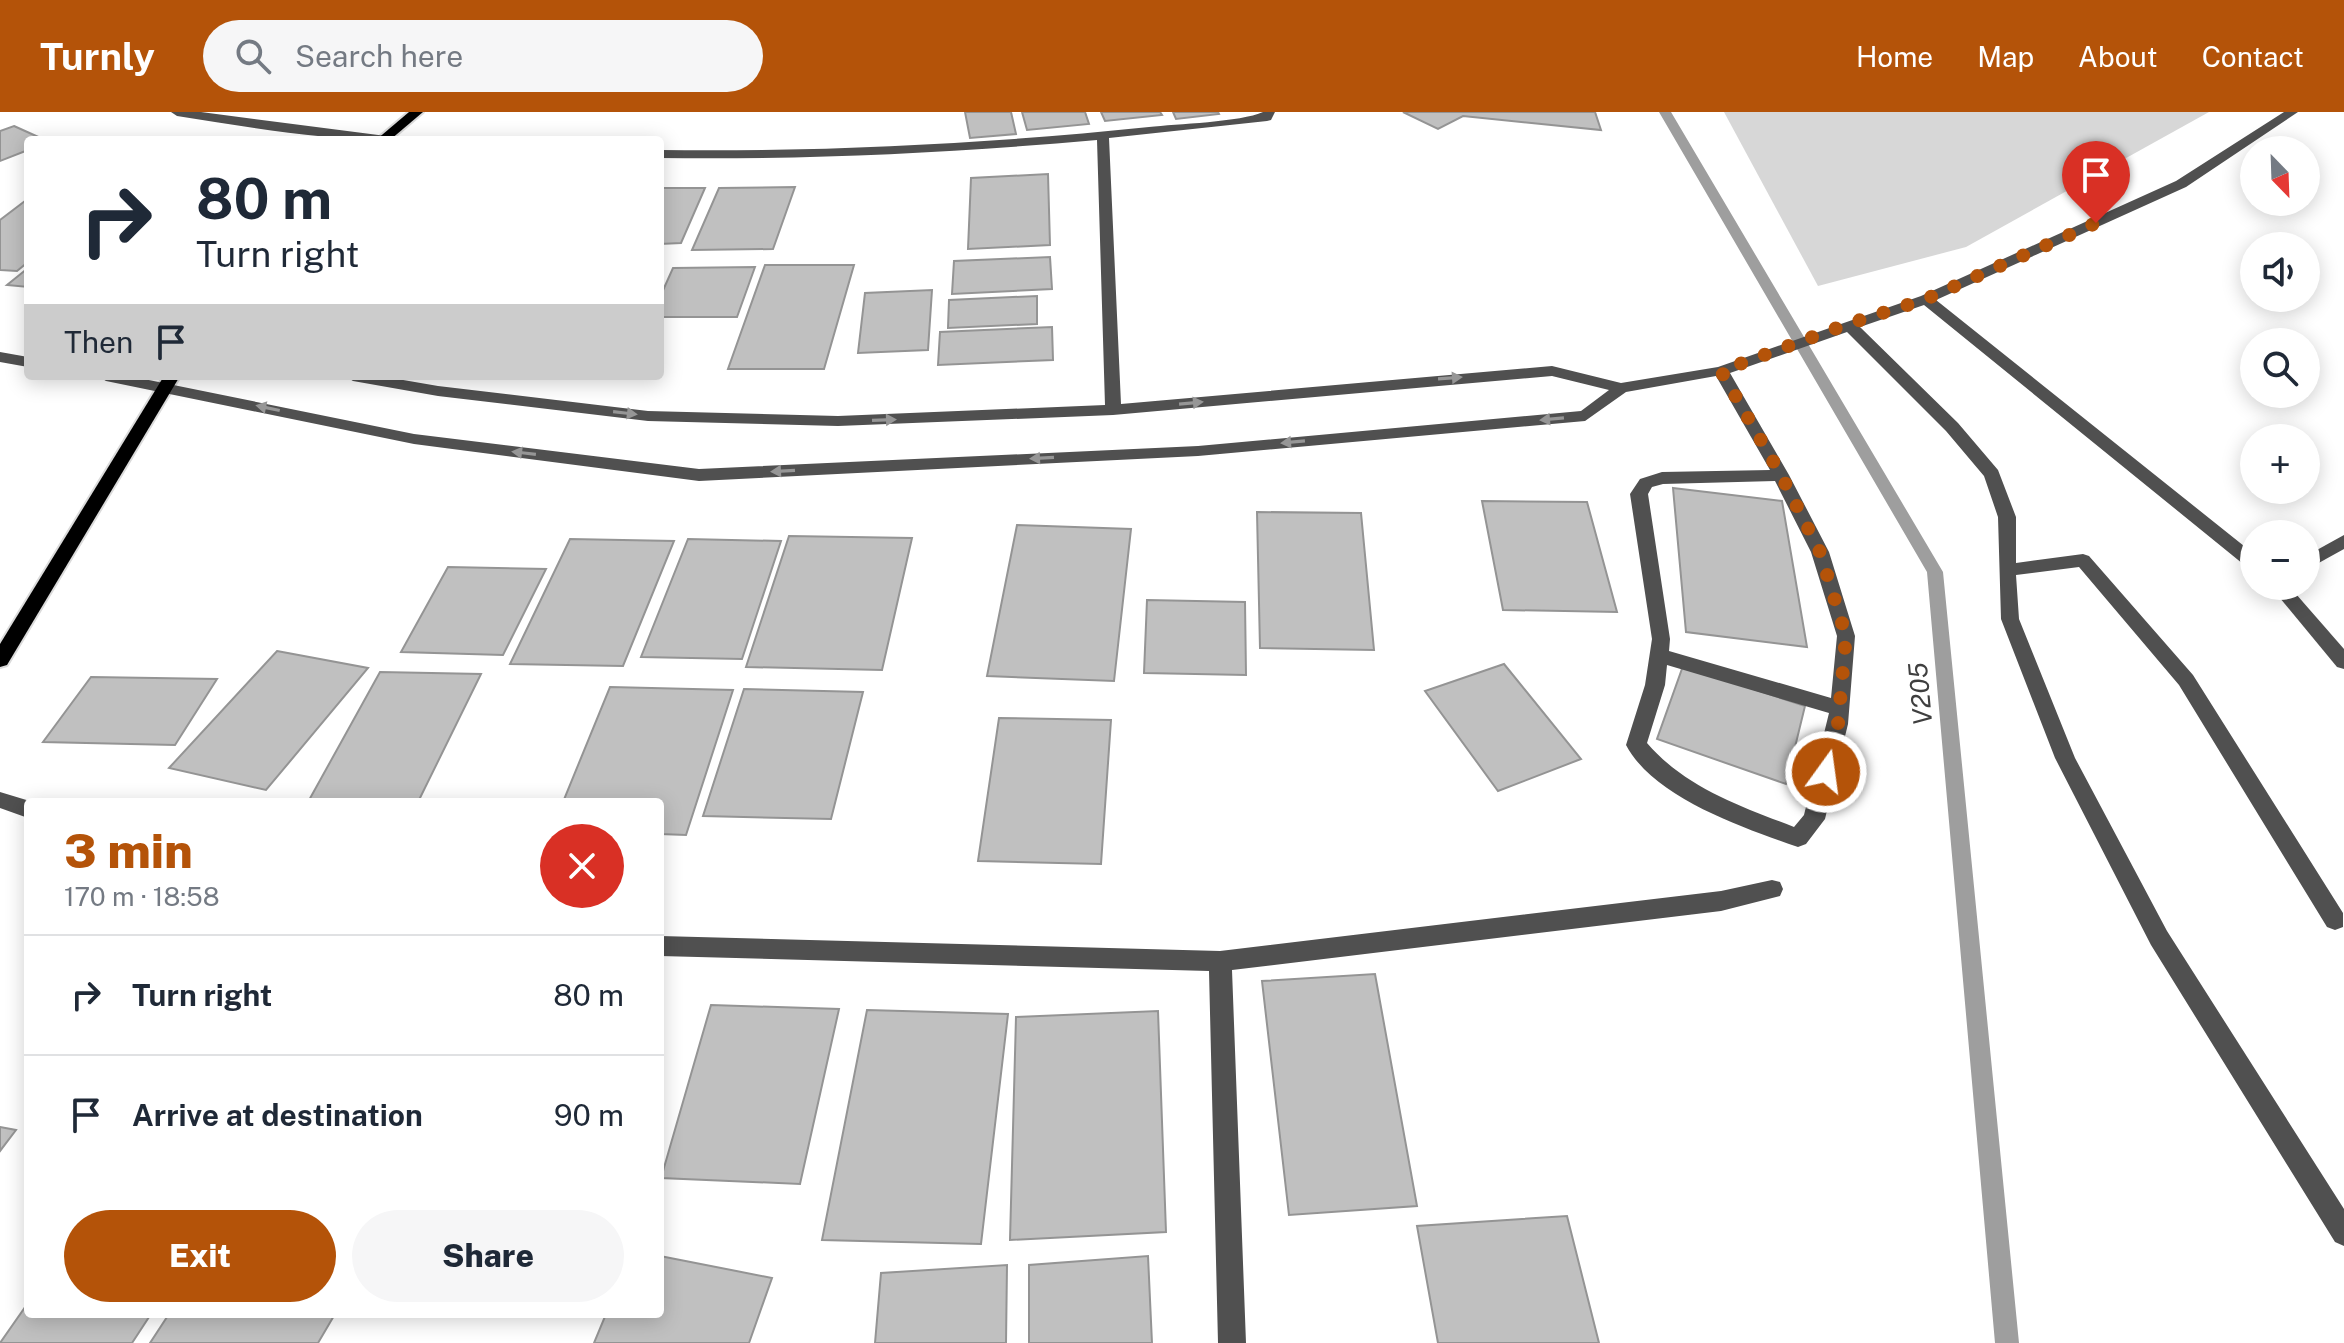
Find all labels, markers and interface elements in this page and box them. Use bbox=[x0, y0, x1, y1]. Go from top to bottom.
search box bbox=[203, 20, 763, 92]
text: Turnly bbox=[40, 34, 155, 79]
icon: search bbox=[231, 34, 275, 78]
text: Search here bbox=[295, 38, 463, 74]
text: Home bbox=[1856, 40, 1933, 73]
text: Map bbox=[1977, 40, 2034, 73]
text: About bbox=[2078, 40, 2158, 73]
text: Contact bbox=[2202, 40, 2304, 73]
north arrow bbox=[2240, 136, 2320, 216]
map controls bbox=[2240, 136, 2320, 600]
pin bbox=[2062, 141, 2130, 223]
icon: arrive bbox=[2074, 153, 2118, 197]
text: 80 m bbox=[196, 166, 332, 232]
icon: right bbox=[64, 168, 168, 272]
button: sound bbox=[2240, 232, 2320, 312]
text: Turn right bbox=[196, 233, 359, 275]
icon: arrive bbox=[149, 320, 193, 364]
text: Then bbox=[64, 324, 133, 360]
button: search bbox=[2240, 328, 2320, 408]
one-way arrow bbox=[1438, 371, 1463, 384]
one-way arrow bbox=[1179, 396, 1204, 409]
one-way arrow bbox=[255, 401, 280, 414]
one-way arrow bbox=[613, 407, 638, 420]
one-way arrow bbox=[1539, 412, 1564, 425]
one-way arrow bbox=[872, 413, 897, 426]
button: + bbox=[2240, 424, 2320, 504]
one-way arrow bbox=[1280, 436, 1305, 449]
one-way arrow bbox=[511, 446, 536, 459]
one-way arrow bbox=[1029, 452, 1054, 465]
one-way arrow bbox=[770, 464, 795, 477]
button: − bbox=[2240, 520, 2320, 600]
water label: V205 bbox=[1902, 661, 1938, 727]
position arrow bbox=[1784, 730, 1868, 814]
text: 3 min bbox=[64, 822, 193, 879]
button: close bbox=[540, 824, 624, 908]
text: 170 m · 18:58 bbox=[64, 881, 220, 912]
icon: right bbox=[64, 973, 108, 1017]
text: Turn right bbox=[132, 977, 272, 1013]
text: 80 m bbox=[553, 977, 624, 1013]
icon: arrive bbox=[64, 1093, 108, 1137]
text: Arrive at destination bbox=[132, 1097, 423, 1133]
text: 90 m bbox=[554, 1097, 624, 1133]
button: Exit bbox=[64, 1210, 336, 1302]
button: Share bbox=[352, 1210, 624, 1302]

